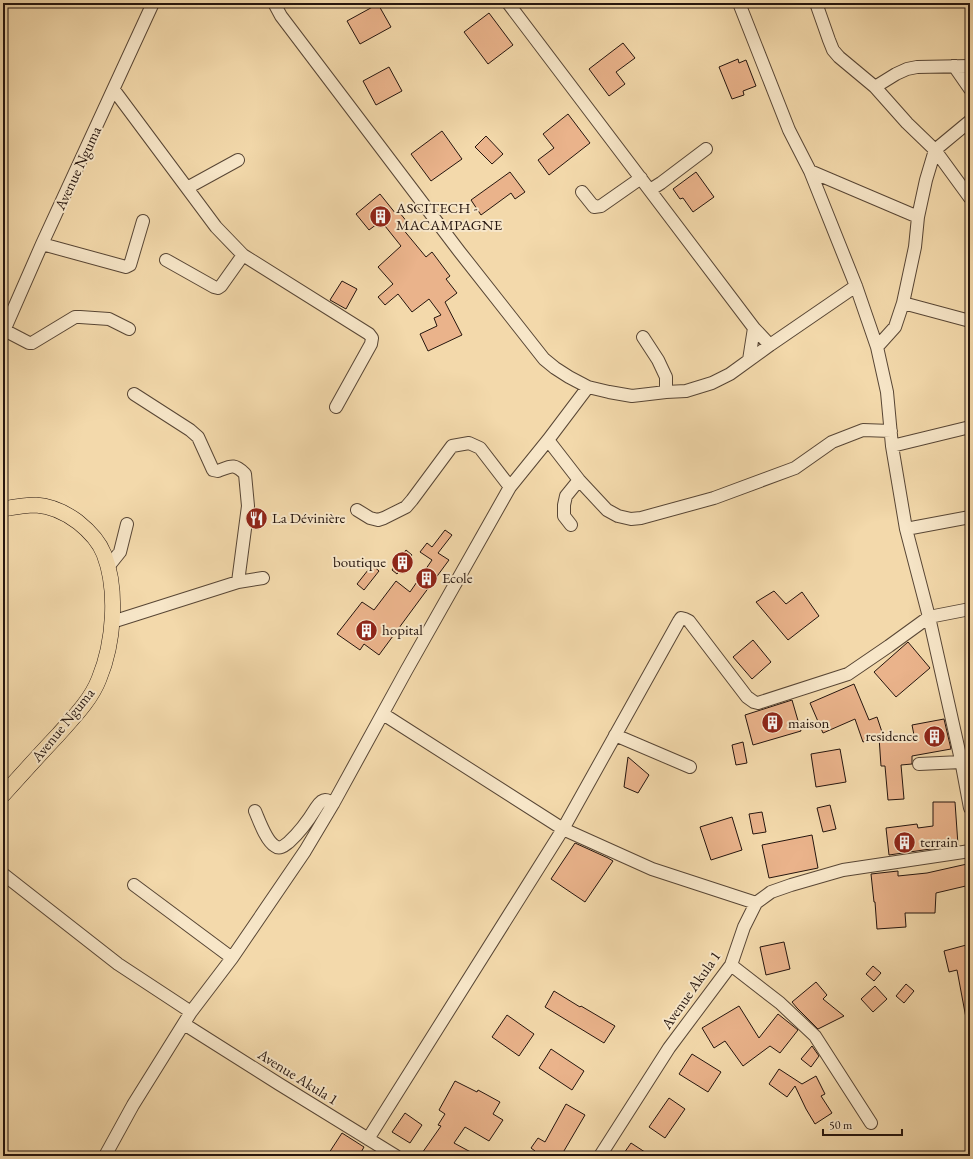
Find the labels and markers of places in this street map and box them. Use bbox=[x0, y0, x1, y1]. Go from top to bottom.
place label: ASCITECH - MACAMPAGNE bbox=[395, 198, 503, 234]
building icon: ASCITECH - MACAMPAGNE bbox=[368, 204, 394, 230]
restaurant icon: La Dévinière bbox=[243, 505, 269, 531]
place label: La Dévinière bbox=[272, 508, 346, 527]
building icon: boutique bbox=[389, 549, 415, 575]
place label: boutique bbox=[333, 552, 386, 571]
building icon: Ecole bbox=[414, 565, 440, 591]
place label: Ecole bbox=[442, 568, 473, 587]
building icon: hopital bbox=[353, 617, 379, 643]
place label: hopital bbox=[382, 620, 423, 639]
building icon: maison bbox=[760, 710, 786, 736]
place label: maison bbox=[788, 713, 830, 732]
building icon: residence bbox=[921, 723, 947, 749]
place label: residence bbox=[866, 726, 918, 745]
building icon: terrain bbox=[891, 829, 917, 855]
place label: terrain bbox=[920, 832, 958, 851]

